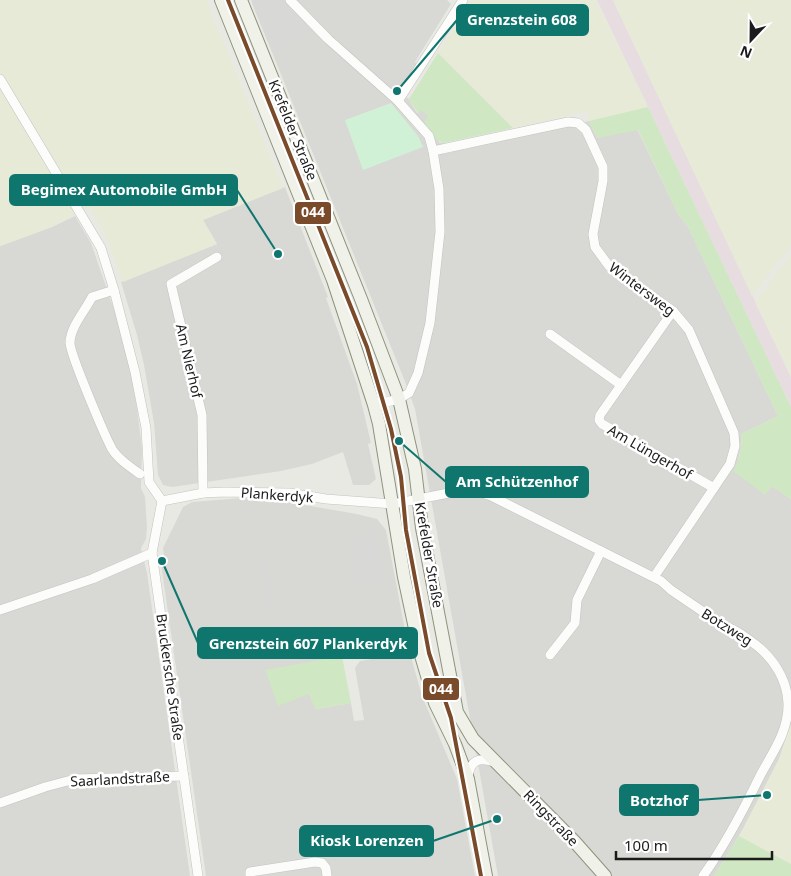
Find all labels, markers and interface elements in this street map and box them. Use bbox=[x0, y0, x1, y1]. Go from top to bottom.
callout: Grenzstein 608 bbox=[457, 5, 588, 35]
text: Grenzstein 608 bbox=[467, 9, 578, 29]
north arrow bbox=[726, 15, 776, 65]
text: N bbox=[737, 42, 755, 63]
street label: Krefelder Straße bbox=[265, 77, 322, 183]
callout: Begimex Automobile GmbH bbox=[10, 175, 237, 205]
text: Begimex Automobile GmbH bbox=[21, 179, 227, 199]
line badge: 044 bbox=[294, 201, 332, 225]
text: 044 bbox=[301, 202, 325, 221]
street label: Wintersweg bbox=[605, 257, 679, 320]
street label: Am Nierhof bbox=[172, 322, 208, 401]
street label: Am Lüngerhof bbox=[605, 420, 697, 484]
callout: Am Schützenhof bbox=[446, 467, 588, 497]
text: Am Schützenhof bbox=[456, 471, 579, 491]
street label: Plankerdyk bbox=[240, 482, 314, 507]
street label: Krefelder Straße bbox=[411, 500, 448, 609]
street label: Botzweg bbox=[698, 603, 756, 650]
street label: Bruckersche Straße bbox=[152, 612, 189, 742]
callout: Grenzstein 607 Plankerdyk bbox=[198, 628, 417, 658]
text: Grenzstein 607 Plankerdyk bbox=[209, 633, 408, 653]
line badge: 044 bbox=[422, 677, 460, 701]
text: 044 bbox=[429, 679, 453, 698]
street label: Saarlandstraße bbox=[70, 766, 170, 791]
street label: Ringstraße bbox=[520, 785, 583, 850]
callout: Botzhof bbox=[620, 785, 698, 815]
text: Botzhof bbox=[630, 790, 689, 810]
callout: Kiosk Lorenzen bbox=[300, 826, 433, 856]
scale bar bbox=[616, 828, 772, 860]
text: Kiosk Lorenzen bbox=[310, 830, 424, 850]
text: 100 m bbox=[624, 835, 668, 855]

